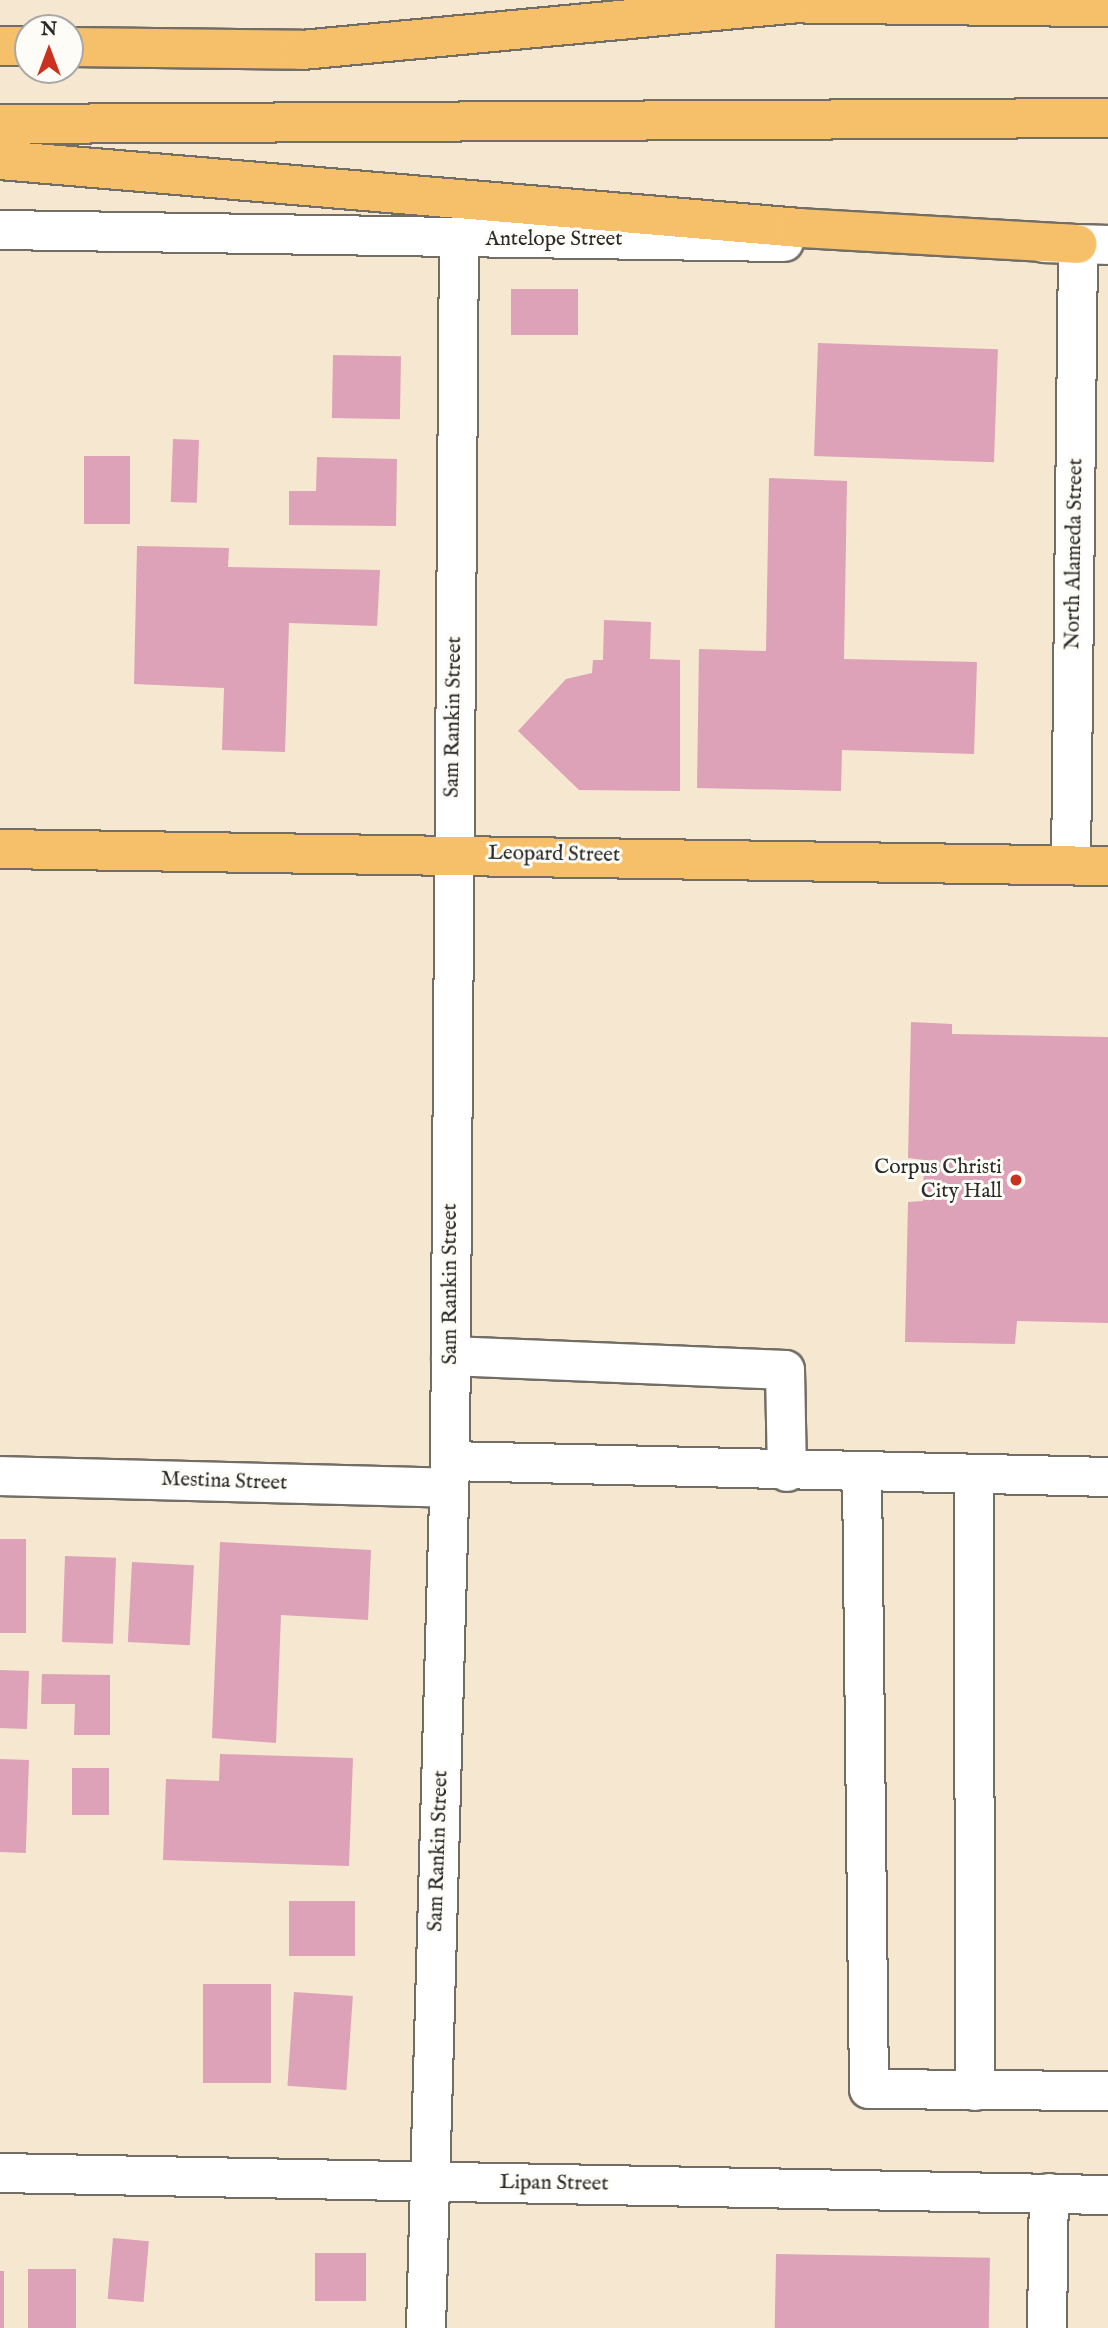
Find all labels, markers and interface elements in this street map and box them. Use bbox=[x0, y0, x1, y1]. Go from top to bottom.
north arrow bbox=[14, 14, 84, 84]
text: N bbox=[41, 18, 57, 42]
street label: Antelope Street bbox=[486, 227, 622, 253]
street label: North Alameda Street bbox=[1061, 458, 1089, 650]
street label: Sam Rankin Street bbox=[440, 636, 468, 798]
street label: Leopard Street bbox=[488, 841, 620, 869]
place label: Corpus Christi City Hall bbox=[874, 1155, 1002, 1205]
marker: Corpus Christi City Hall bbox=[1008, 1172, 1024, 1188]
street label: Sam Rankin Street bbox=[438, 1203, 464, 1365]
street label: Mestina Street bbox=[160, 1467, 288, 1497]
street label: Sam Rankin Street bbox=[424, 1770, 454, 1932]
street label: Lipan Street bbox=[499, 2170, 609, 2198]

